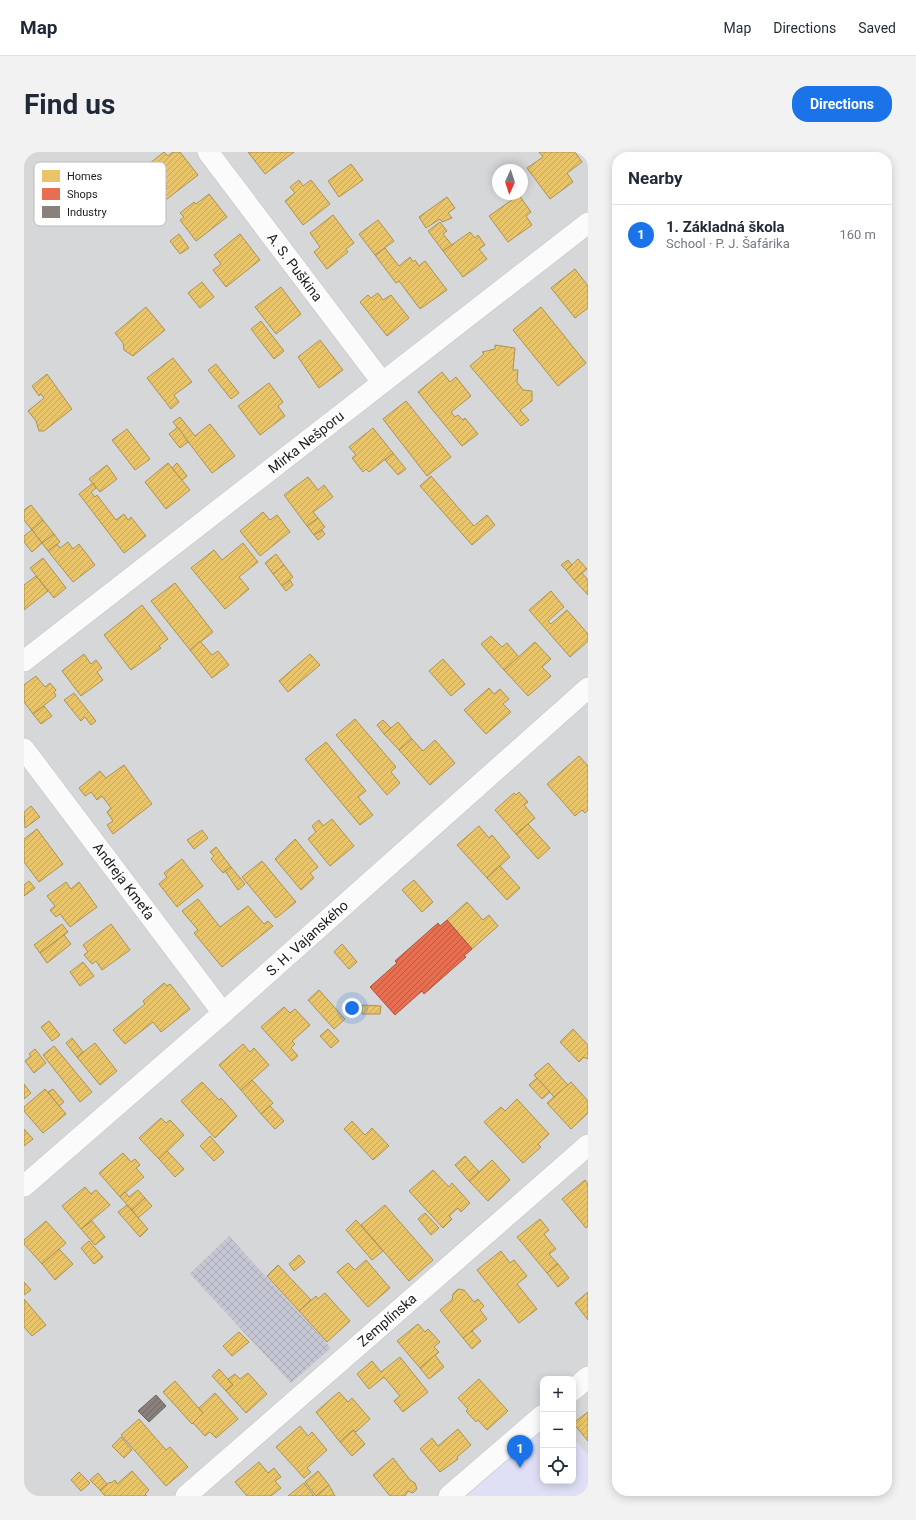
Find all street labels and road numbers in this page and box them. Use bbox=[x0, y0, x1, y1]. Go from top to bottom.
street label: A. S. Puškina bbox=[264, 230, 326, 304]
street label: Mirka Nešporu bbox=[265, 408, 347, 476]
street label: Andreja Kmeťa bbox=[90, 839, 158, 923]
street label: S. H. Vajanského bbox=[263, 897, 351, 979]
street label: Zemplínska bbox=[354, 1290, 420, 1350]

